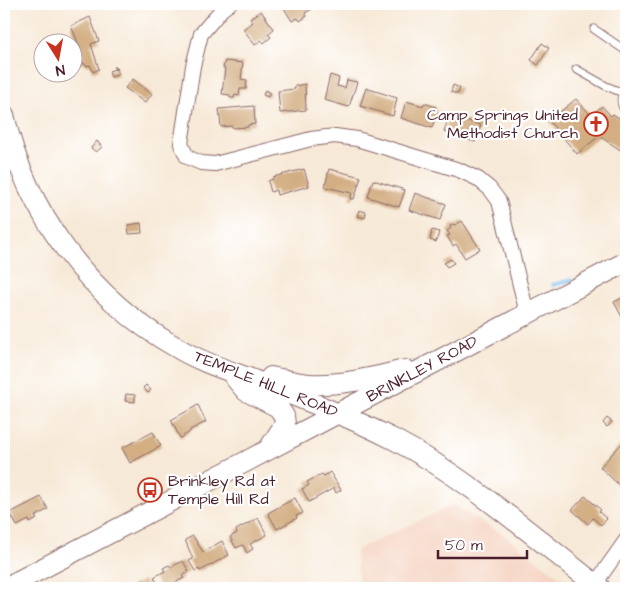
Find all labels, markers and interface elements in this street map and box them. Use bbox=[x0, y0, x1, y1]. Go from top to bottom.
north arrow bbox=[32, 32, 82, 82]
text: N bbox=[54, 59, 67, 80]
place label: Camp Springs United Methodist Church bbox=[427, 104, 578, 144]
church icon: Camp Springs United Methodist Church bbox=[583, 111, 609, 137]
street label: BRINKLEY ROAD bbox=[362, 330, 482, 408]
street label: TEMPLE HILL ROAD bbox=[191, 345, 341, 423]
place label: Brinkley Rd at Temple Hill Rd bbox=[168, 470, 276, 510]
bus stop icon: Brinkley Rd at Temple Hill Rd bbox=[137, 477, 163, 503]
scale bar bbox=[438, 527, 526, 559]
text: 50 m bbox=[445, 535, 483, 556]

